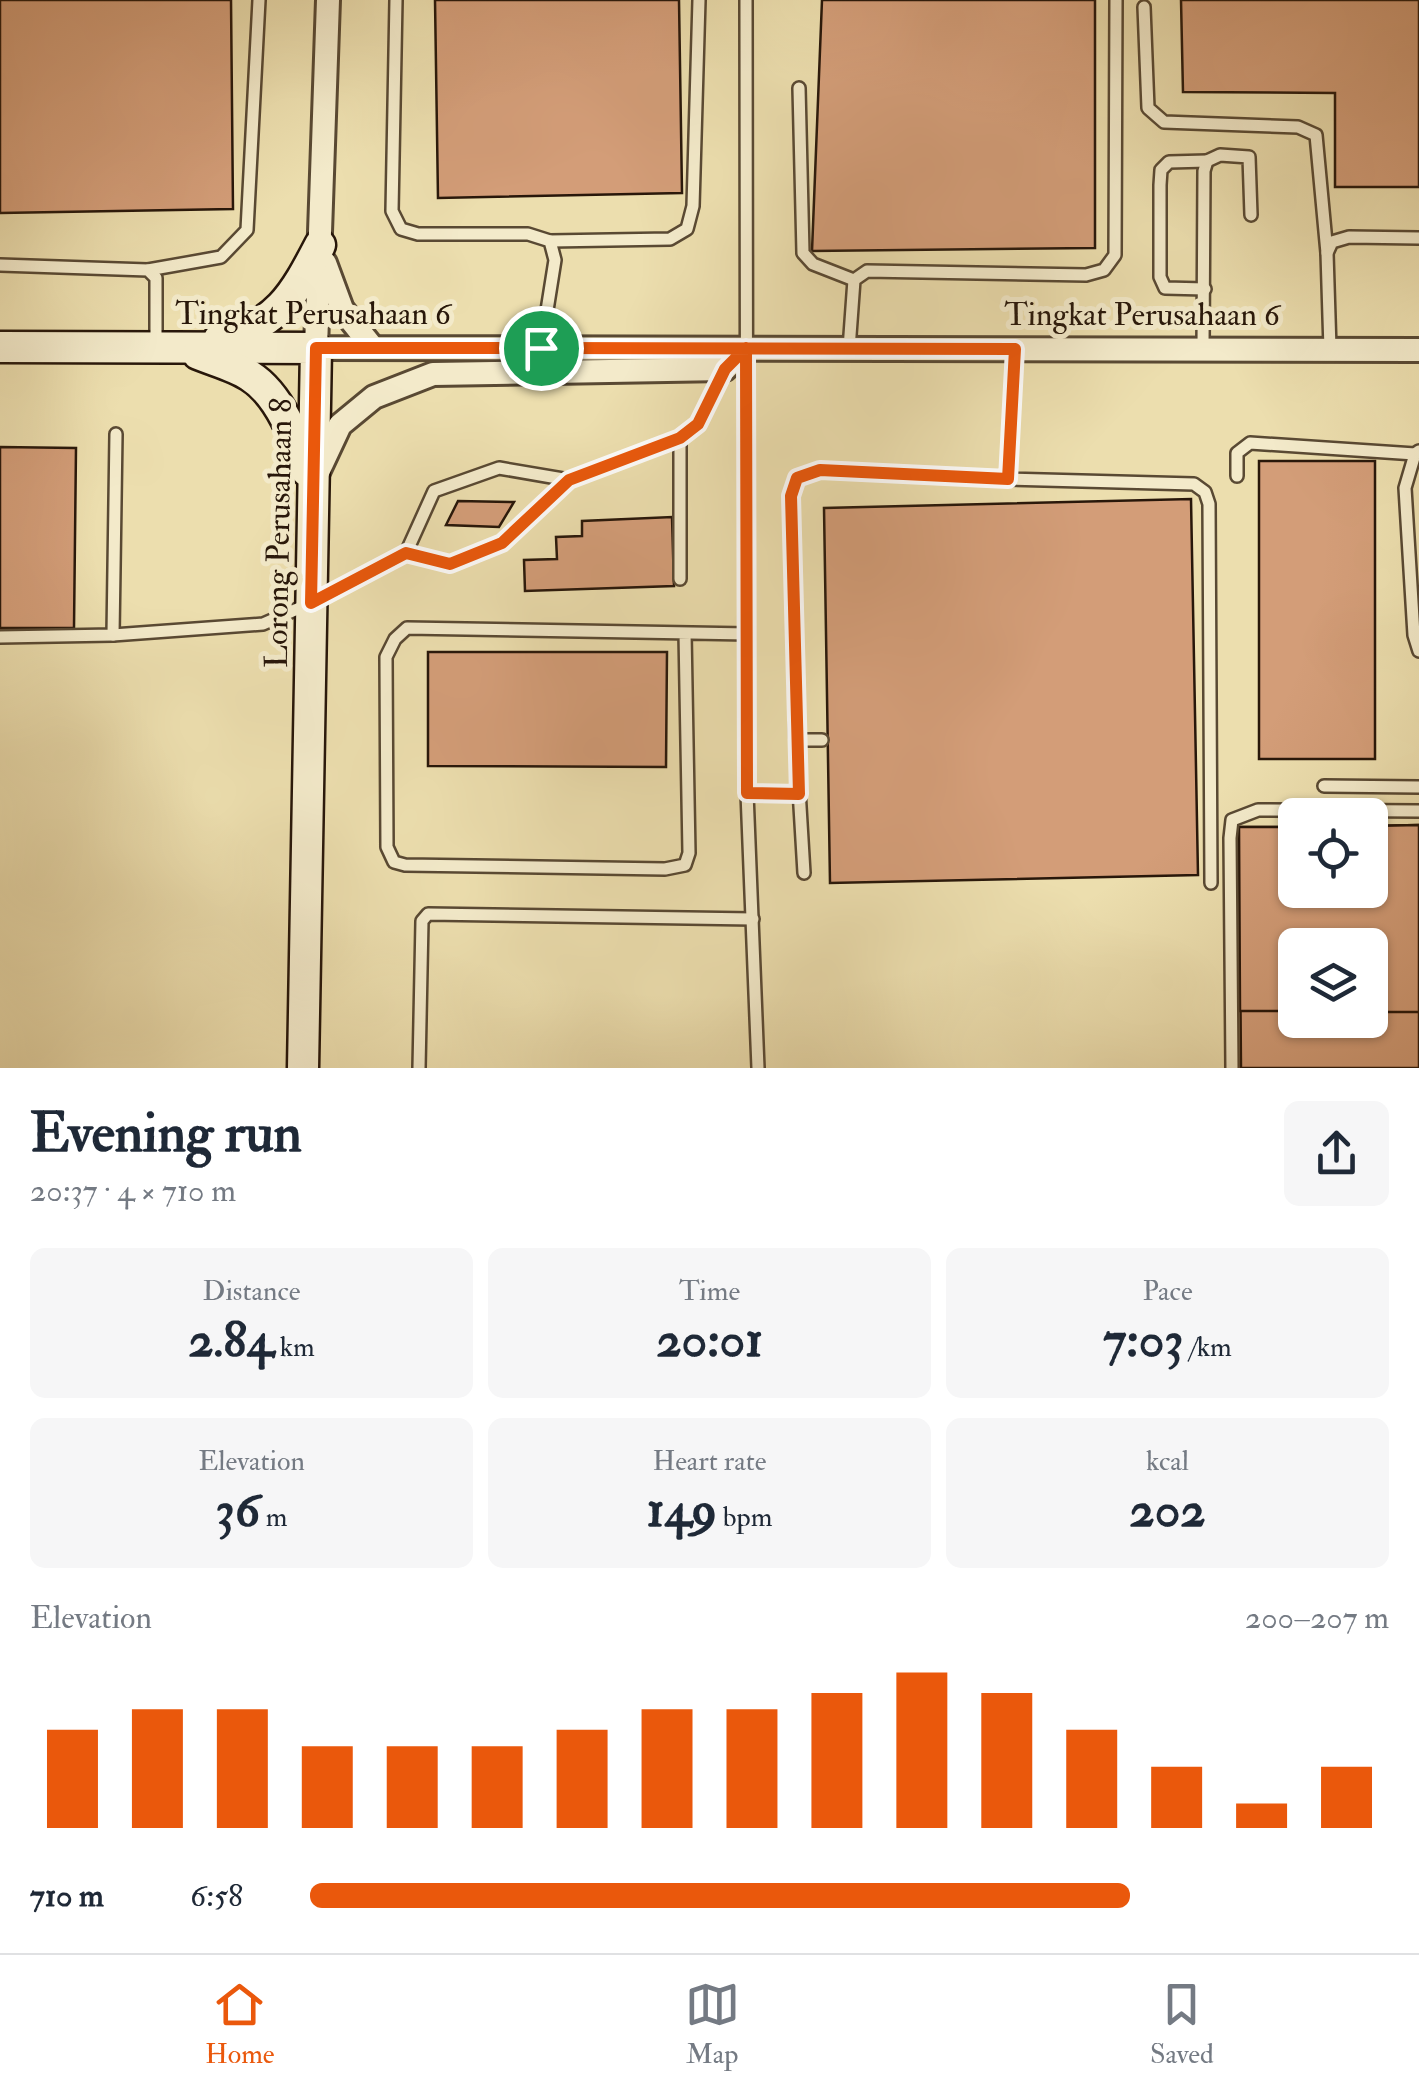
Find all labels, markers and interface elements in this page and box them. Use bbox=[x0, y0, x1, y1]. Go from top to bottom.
street label: Tingkat Perusahaan 6 bbox=[175, 294, 453, 334]
street label: Tingkat Perusahaan 6 bbox=[1004, 295, 1282, 335]
pin bbox=[499, 306, 584, 391]
icon: arrive bbox=[514, 321, 569, 376]
street label: Lorong Perusahaan 8 bbox=[257, 398, 301, 668]
map controls bbox=[1278, 798, 1388, 1038]
button: locate bbox=[1278, 798, 1388, 908]
button: layers bbox=[1278, 928, 1388, 1038]
text: Evening run bbox=[30, 1099, 302, 1168]
button: share bbox=[1284, 1101, 1389, 1206]
text: 20:37 · 4 × 710 m bbox=[30, 1171, 236, 1211]
text: Distance bbox=[203, 1274, 300, 1309]
text: Time bbox=[679, 1274, 740, 1309]
text: Pace bbox=[1142, 1274, 1193, 1309]
text: 2.84 bbox=[188, 1309, 274, 1372]
text: 20:01 bbox=[656, 1309, 763, 1372]
text: 7:03 bbox=[1103, 1309, 1183, 1372]
text: km bbox=[274, 1330, 315, 1365]
text: /km bbox=[1183, 1330, 1232, 1365]
text: Elevation bbox=[198, 1444, 305, 1479]
text: Heart rate bbox=[653, 1444, 766, 1479]
text: kcal bbox=[1146, 1444, 1189, 1479]
text: 36 bbox=[215, 1479, 260, 1542]
text: 149 bbox=[647, 1479, 717, 1542]
text: 202 bbox=[1129, 1479, 1206, 1542]
text: m bbox=[260, 1500, 288, 1535]
text: bpm bbox=[717, 1500, 772, 1535]
text: Elevation bbox=[30, 1598, 152, 1638]
text: 200–207 m bbox=[1245, 1598, 1389, 1638]
text: 710 m bbox=[30, 1876, 104, 1916]
text: 6:58 bbox=[190, 1876, 243, 1916]
tab: Home bbox=[205, 1977, 274, 2072]
tab: Map bbox=[685, 1977, 740, 2072]
tab: Saved bbox=[1150, 1977, 1214, 2072]

